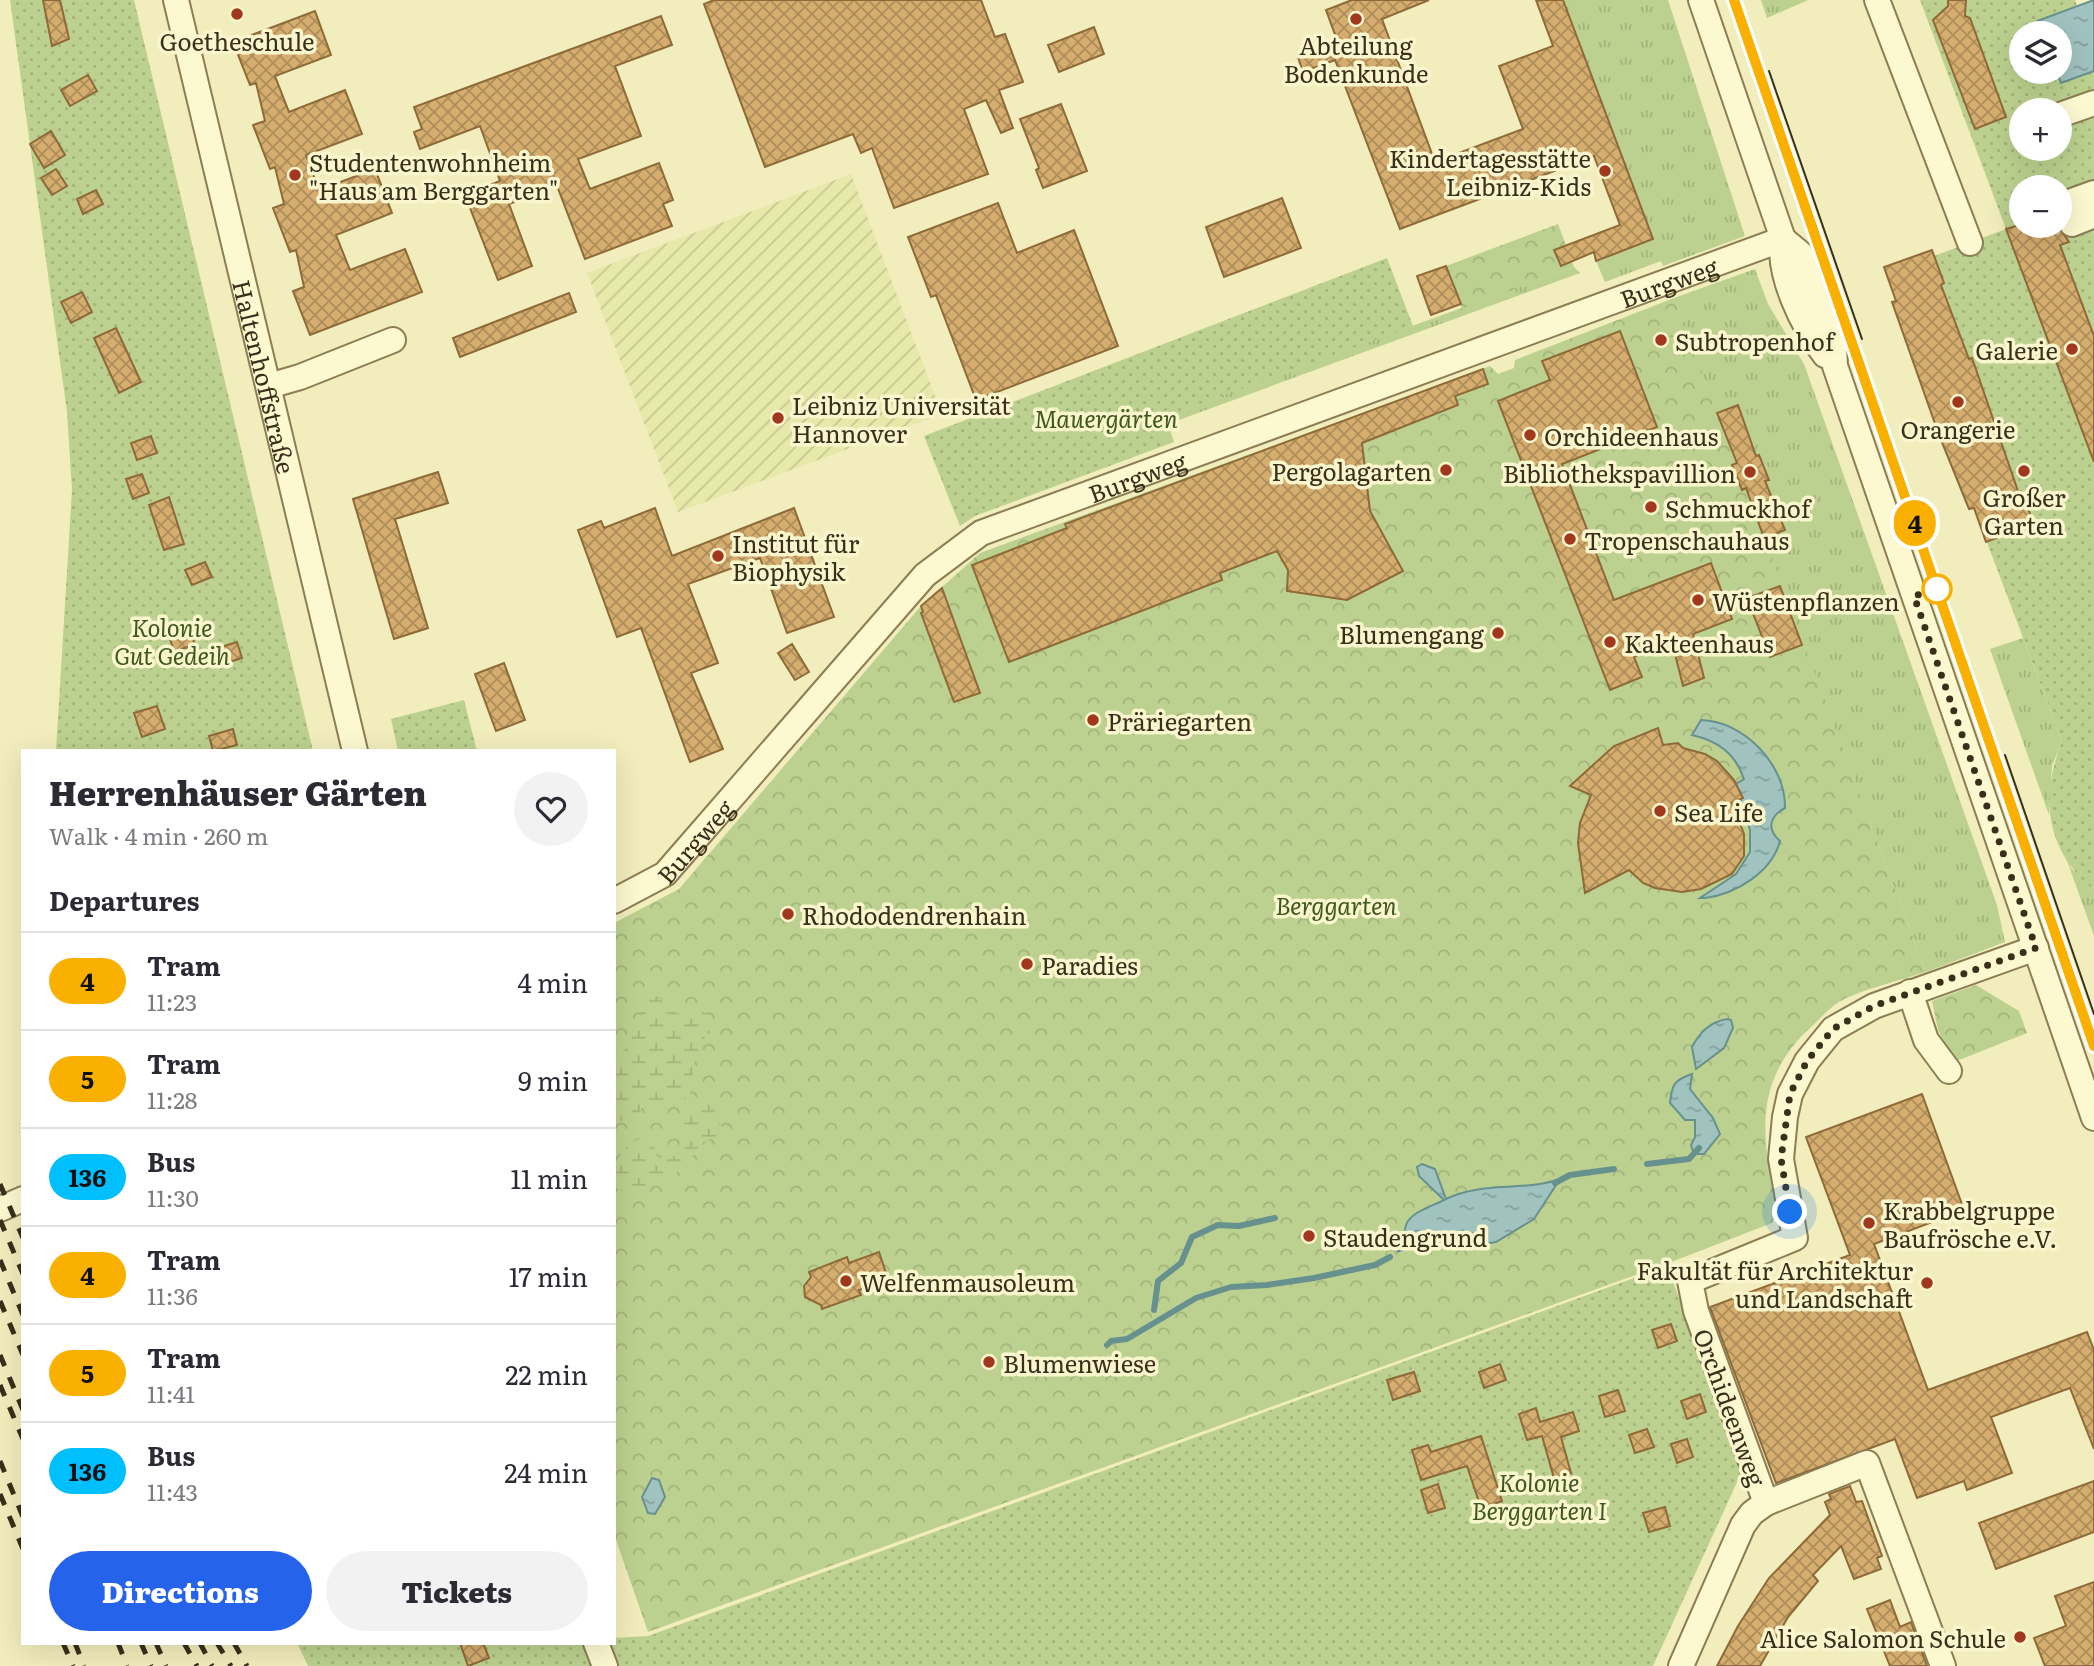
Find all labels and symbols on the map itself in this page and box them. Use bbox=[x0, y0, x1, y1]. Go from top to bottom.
marker: Goetheschule bbox=[229, 6, 245, 22]
marker: Abteilung Bodenkunde bbox=[1348, 11, 1364, 27]
place label: Goetheschule bbox=[159, 23, 315, 58]
place label: Abteilung Bodenkunde bbox=[1284, 27, 1428, 90]
place label: Kindertagesstätte Leibniz-Kids bbox=[1389, 140, 1591, 203]
place label: Studentenwohnheim "Haus am Berggarten" bbox=[309, 144, 558, 207]
marker: Kindertagesstätte Leibniz-Kids bbox=[1597, 163, 1613, 179]
marker: Studentenwohnheim "Haus am Berggarten" bbox=[287, 167, 303, 183]
street label: Burgweg bbox=[1614, 247, 1723, 315]
street label: Haltenhoffstraße bbox=[226, 276, 306, 477]
place label: Subtropenhof bbox=[1675, 323, 1836, 358]
marker: Subtropenhof bbox=[1653, 332, 1669, 348]
place label: Galerie bbox=[1975, 332, 2058, 367]
marker: Galerie bbox=[2064, 341, 2080, 357]
place label: Leibniz Universität Hannover bbox=[792, 387, 1011, 450]
marker: Orangerie bbox=[1950, 394, 1966, 410]
park label: Mauergärten bbox=[1034, 400, 1178, 435]
marker: Leibniz Universität Hannover bbox=[770, 410, 786, 426]
place label: Orangerie bbox=[1900, 411, 2016, 446]
place label: Orchideenhaus bbox=[1544, 418, 1718, 453]
marker: Orchideenhaus bbox=[1522, 427, 1538, 443]
street label: Burgweg bbox=[1083, 442, 1191, 510]
place label: Pergolagarten bbox=[1272, 453, 1432, 488]
place label: Bibliothekspavillion bbox=[1503, 455, 1736, 490]
marker: Pergolagarten bbox=[1438, 462, 1454, 478]
marker: Großer Garten bbox=[2016, 463, 2032, 479]
marker: Bibliothekspavillion bbox=[1742, 464, 1758, 480]
place label: Großer Garten bbox=[1982, 479, 2066, 542]
place label: Schmuckhof bbox=[1665, 490, 1812, 525]
marker: Schmuckhof bbox=[1643, 499, 1659, 515]
line badge: 4 bbox=[1892, 500, 1938, 546]
place label: Tropenschauhaus bbox=[1584, 522, 1789, 557]
place label: Institut für Biophysik bbox=[732, 525, 860, 588]
marker: Tropenschauhaus bbox=[1562, 531, 1578, 547]
marker: Institut für Biophysik bbox=[710, 548, 726, 564]
unlabelled marker bbox=[1922, 574, 1952, 604]
place label: Wüstenpflanzen bbox=[1712, 583, 1900, 618]
marker: Wüstenpflanzen bbox=[1690, 592, 1706, 608]
park label: Kolonie Gut Gedeih bbox=[114, 609, 230, 672]
place label: Blumengang bbox=[1339, 616, 1485, 651]
marker: Blumengang bbox=[1490, 625, 1506, 641]
place label: Kakteenhaus bbox=[1624, 625, 1774, 660]
marker: Kakteenhaus bbox=[1602, 634, 1618, 650]
place label: Präriegarten bbox=[1107, 703, 1252, 738]
marker: Präriegarten bbox=[1085, 712, 1101, 728]
street label: Burgweg bbox=[647, 790, 741, 891]
place label: Sea Life bbox=[1674, 794, 1763, 829]
marker: Sea Life bbox=[1652, 803, 1668, 819]
park label: Berggarten bbox=[1275, 887, 1397, 922]
place label: Rhododendrenhain bbox=[802, 897, 1026, 932]
marker: Rhododendrenhain bbox=[780, 906, 796, 922]
place label: Paradies bbox=[1041, 947, 1138, 982]
marker: Paradies bbox=[1019, 956, 1035, 972]
place label: Krabbelgruppe Baufrösche e.V. bbox=[1883, 1192, 2057, 1255]
your location bbox=[1772, 1194, 1807, 1229]
marker: Krabbelgruppe Baufrösche e.V. bbox=[1861, 1215, 1877, 1231]
place label: Staudengrund bbox=[1323, 1219, 1487, 1254]
marker: Staudengrund bbox=[1301, 1228, 1317, 1244]
place label: Fakultät für Architektur und Landschaft bbox=[1637, 1252, 1914, 1315]
place label: Welfenmausoleum bbox=[860, 1264, 1075, 1299]
marker: Welfenmausoleum bbox=[838, 1273, 854, 1289]
marker: Fakultät für Architektur und Landschaft bbox=[1919, 1275, 1935, 1291]
street label: Orchideenweg bbox=[1686, 1323, 1776, 1491]
place label: Blumenwiese bbox=[1003, 1345, 1156, 1380]
marker: Blumenwiese bbox=[981, 1354, 997, 1370]
park label: Kolonie Berggarten I bbox=[1472, 1464, 1607, 1527]
place label: Alice Salomon Schule bbox=[1760, 1620, 2006, 1655]
marker: Alice Salomon Schule bbox=[2012, 1629, 2028, 1645]

